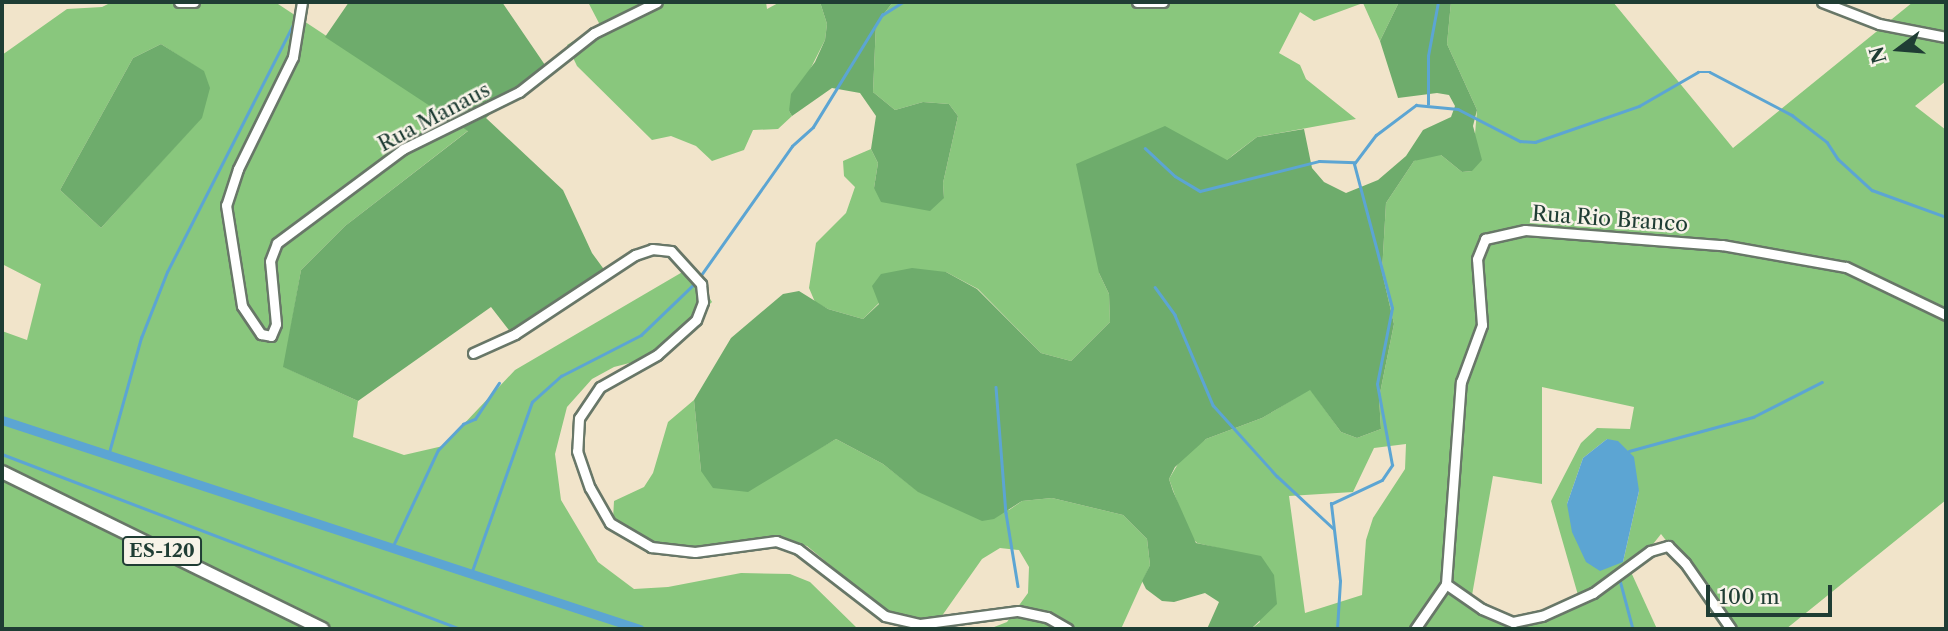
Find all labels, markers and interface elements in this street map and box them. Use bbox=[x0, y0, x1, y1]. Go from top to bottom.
north arrow bbox=[1864, 14, 1934, 84]
text: N bbox=[1865, 44, 1892, 66]
street label: Rua Manaus bbox=[374, 77, 494, 157]
street label: Rua Rio Branco bbox=[1531, 201, 1689, 237]
road number: ES-120 bbox=[122, 536, 202, 566]
scale bar bbox=[1710, 572, 1836, 616]
text: 100 m bbox=[1719, 584, 1780, 609]

